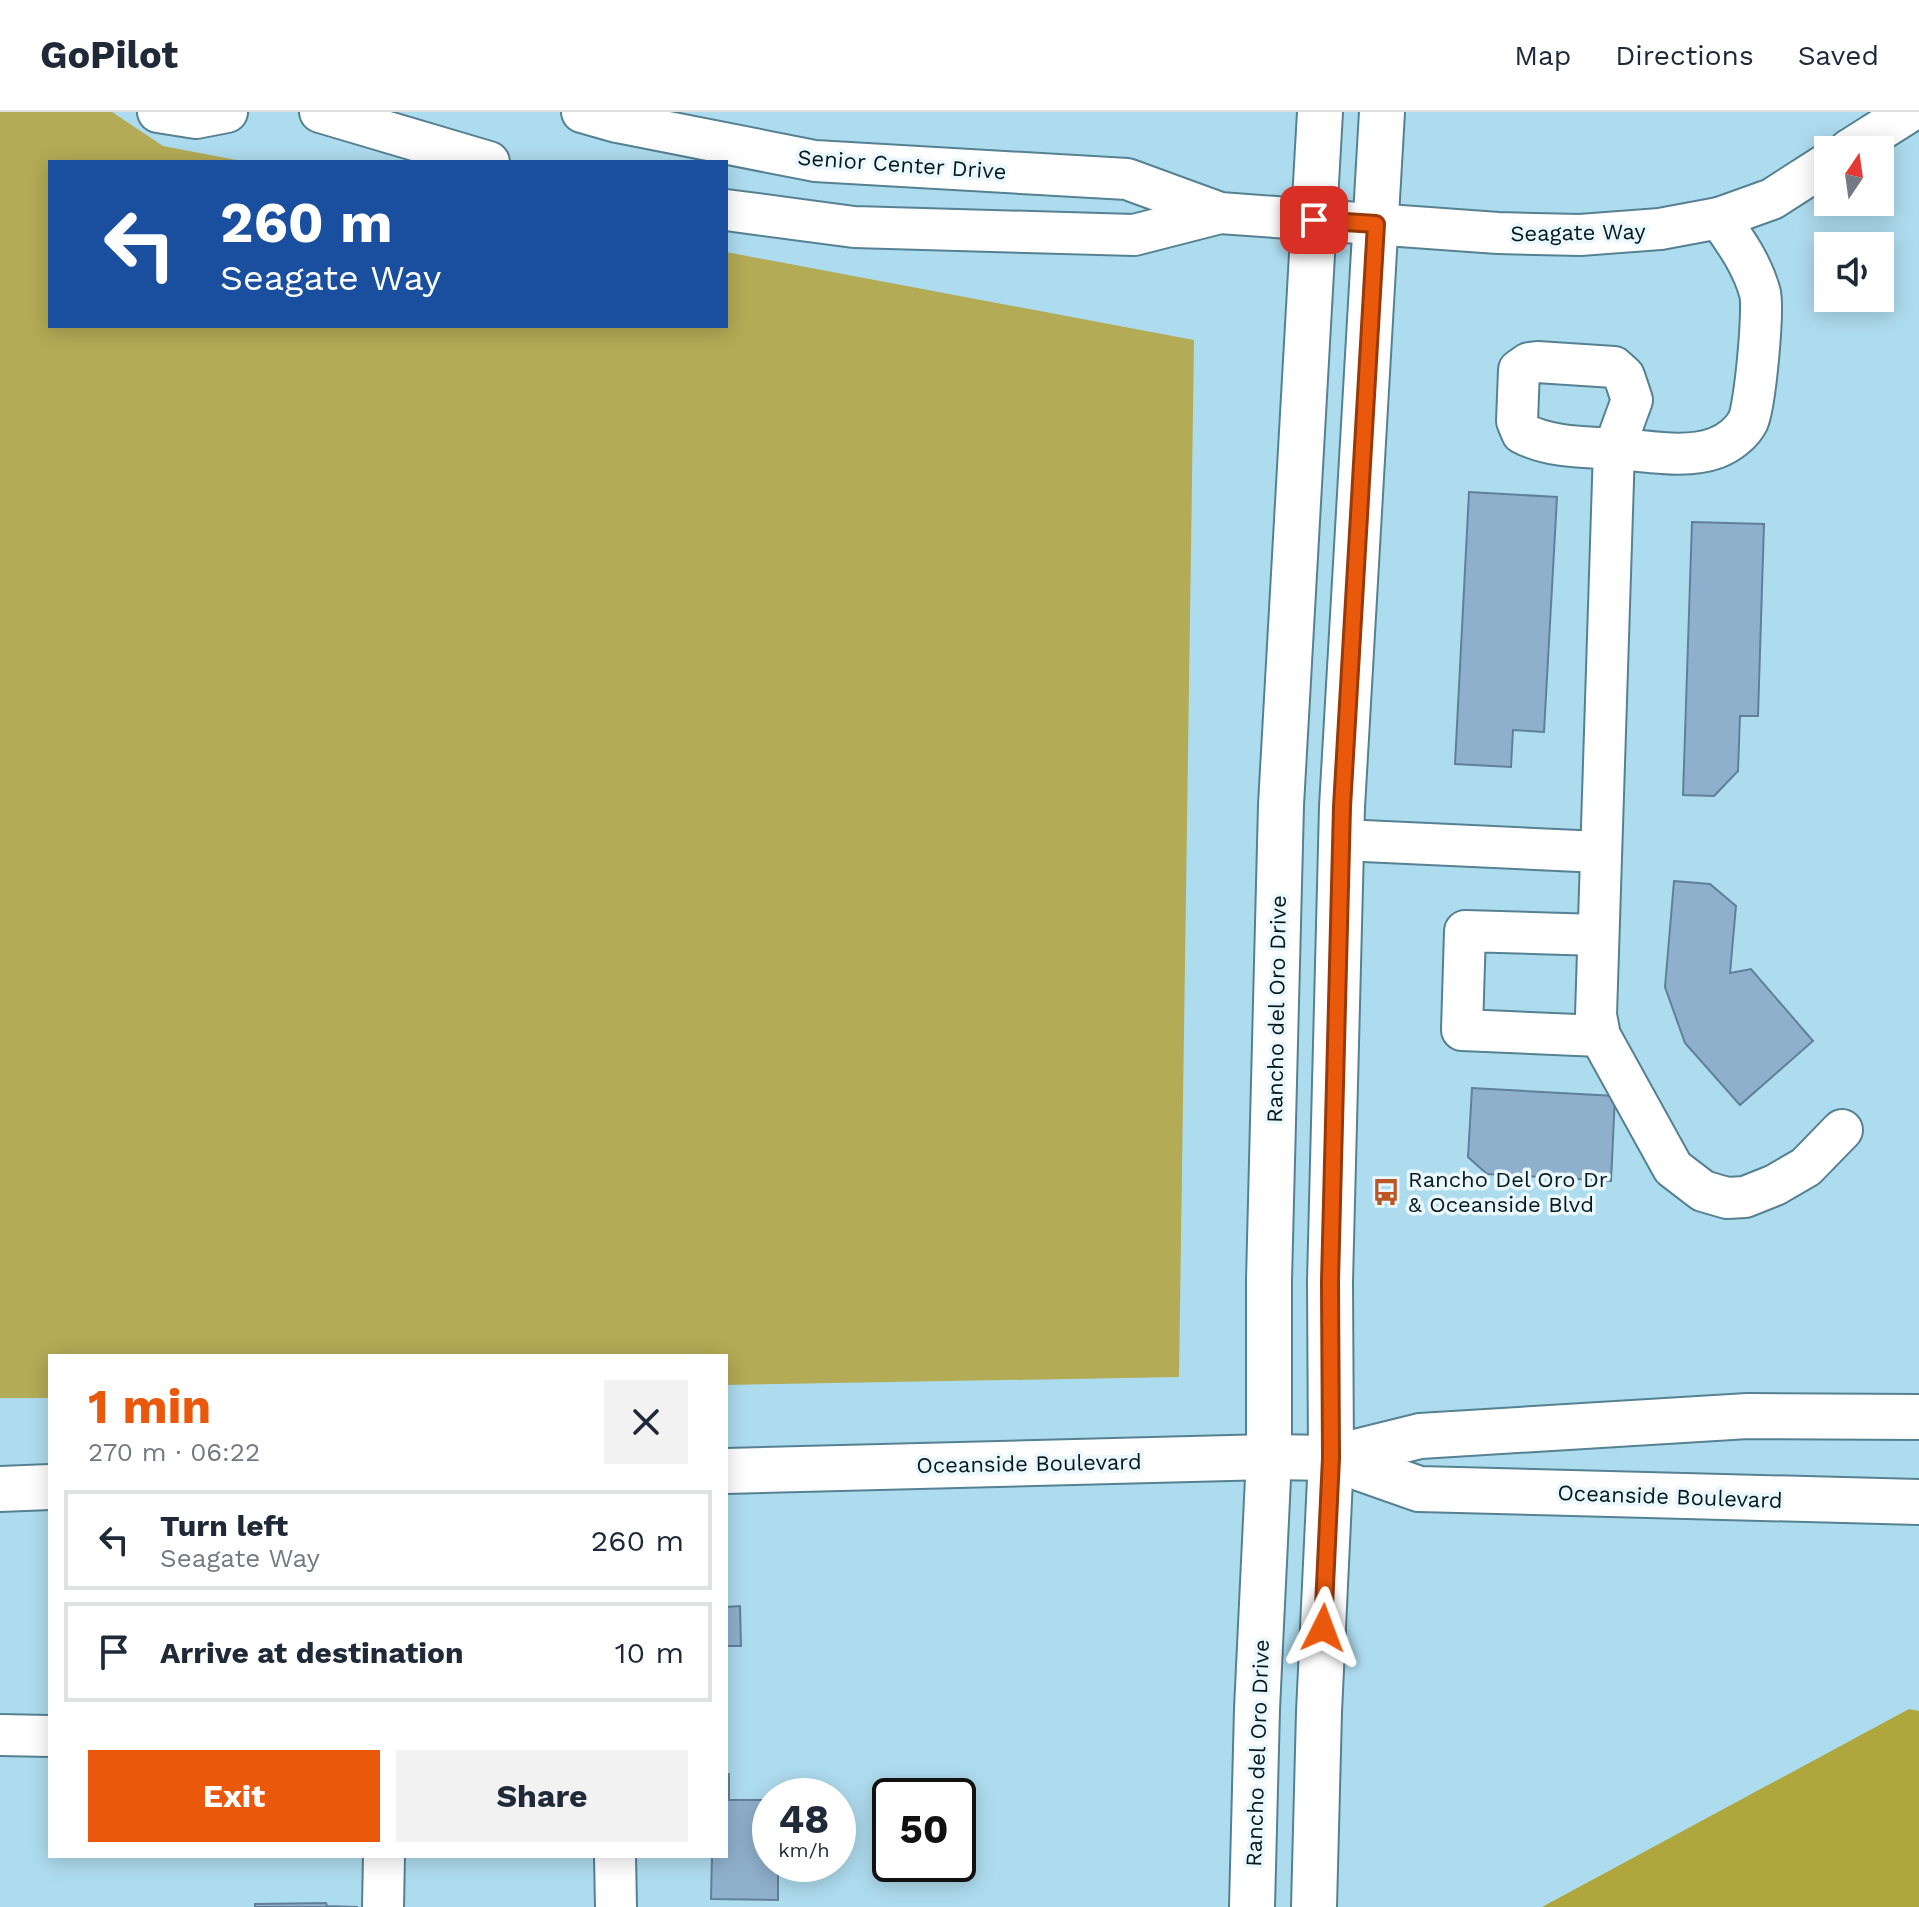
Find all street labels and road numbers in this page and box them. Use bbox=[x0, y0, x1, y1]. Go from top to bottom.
street label: Senior Center Drive bbox=[797, 145, 1007, 184]
street label: Seagate Way bbox=[1510, 219, 1647, 246]
street label: Rancho del Oro Drive bbox=[1262, 895, 1291, 1123]
street label: Oceanside Boulevard bbox=[916, 1449, 1142, 1478]
street label: Oceanside Boulevard bbox=[1557, 1480, 1783, 1513]
street label: Rancho del Oro Drive bbox=[1241, 1639, 1274, 1867]

